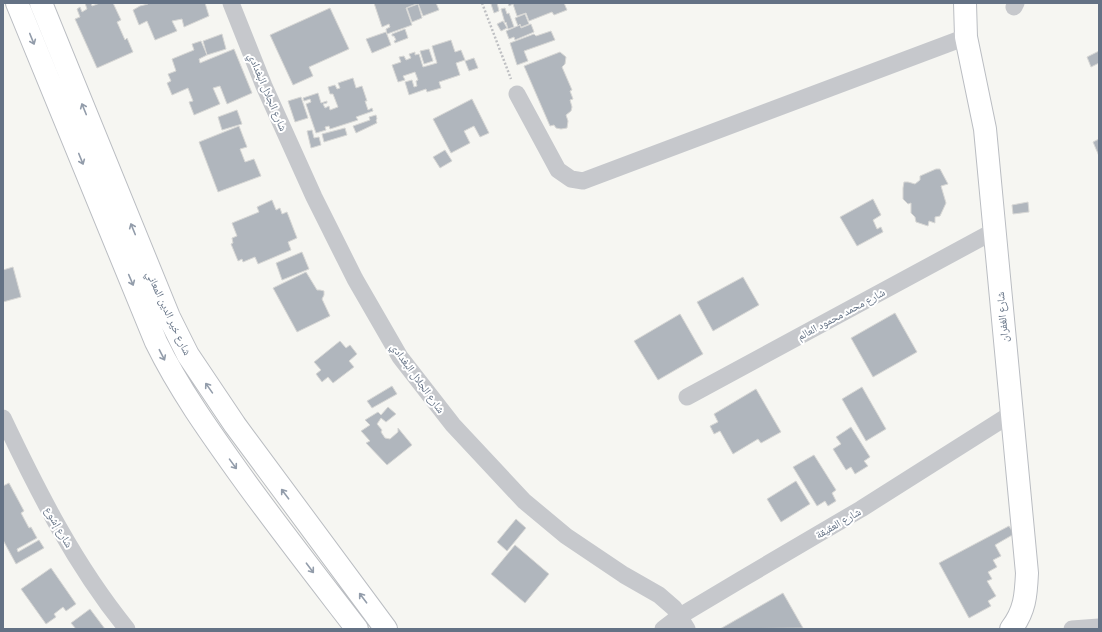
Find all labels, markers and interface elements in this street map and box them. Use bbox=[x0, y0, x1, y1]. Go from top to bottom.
one-way arrow bbox=[29, 33, 36, 45]
street label: شارع الجلال البغدادي bbox=[244, 51, 291, 134]
one-way arrow bbox=[79, 103, 87, 115]
one-way arrow bbox=[78, 153, 85, 165]
one-way arrow bbox=[129, 224, 136, 236]
street label: شارع خير الدين المعاني bbox=[142, 269, 195, 358]
one-way arrow bbox=[127, 273, 135, 285]
street label: شارع محمد محمود العالم bbox=[795, 285, 888, 344]
street label: شارع الغفران bbox=[993, 291, 1011, 343]
street label: شارع الجلال البغدادي bbox=[386, 340, 448, 417]
one-way arrow bbox=[159, 348, 166, 360]
one-way arrow bbox=[205, 383, 213, 394]
one-way arrow bbox=[228, 458, 237, 469]
one-way arrow bbox=[281, 488, 289, 499]
street label: شارع إشوع bbox=[41, 504, 76, 550]
street label: شارع العقيقة bbox=[813, 504, 863, 542]
one-way arrow bbox=[306, 562, 315, 573]
one-way arrow bbox=[358, 592, 367, 603]

